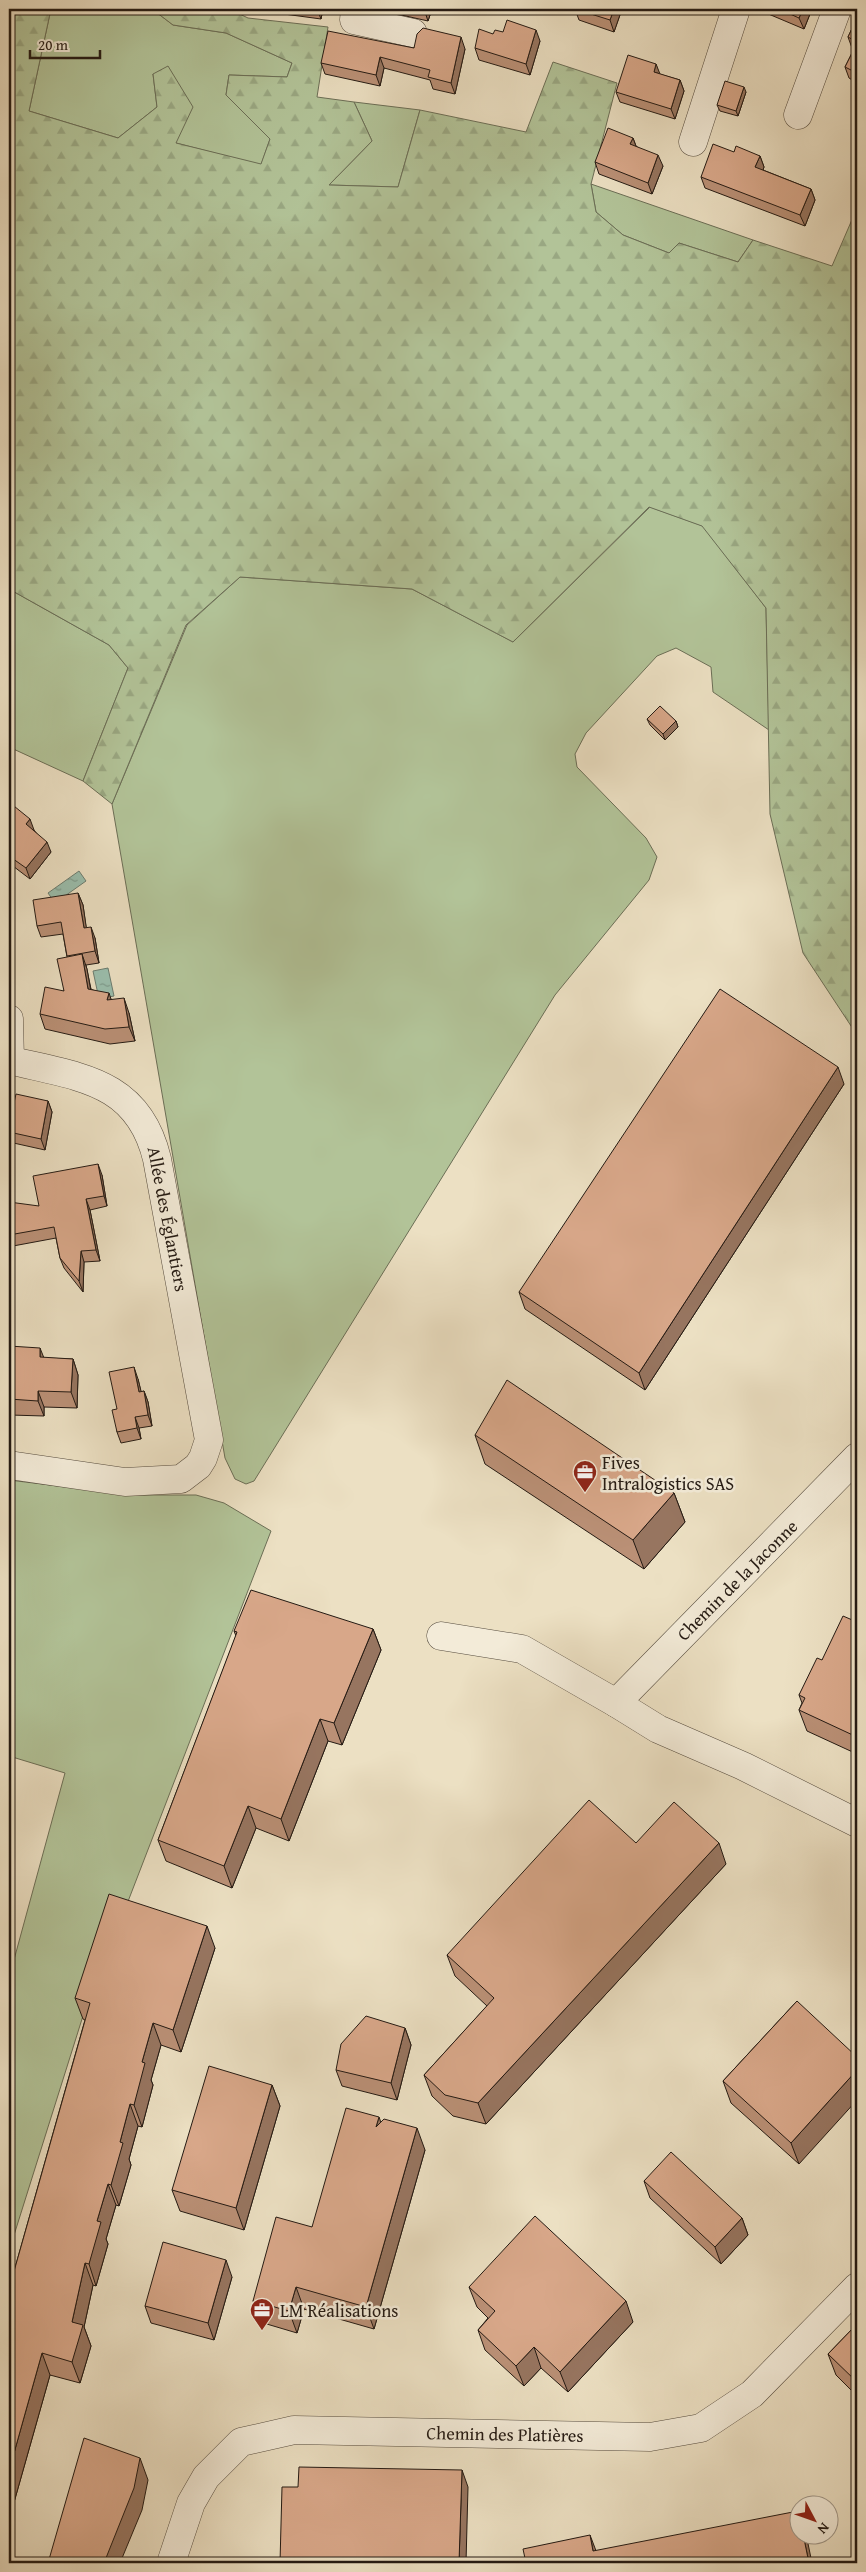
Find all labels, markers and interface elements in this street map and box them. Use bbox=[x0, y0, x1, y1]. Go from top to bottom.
scale bar bbox=[30, 28, 100, 60]
text: 20 m bbox=[38, 34, 69, 55]
street label: Allée des Églantiers bbox=[141, 1144, 195, 1294]
place label: Fives Intralogistics SAS bbox=[602, 1449, 734, 1497]
office icon: Fives Intralogistics SAS bbox=[572, 1459, 598, 1493]
street label: Chemin de la Jaconne bbox=[670, 1513, 804, 1647]
office icon: LM Réalisations bbox=[249, 2297, 275, 2331]
place label: LM Réalisations bbox=[280, 2297, 398, 2324]
street label: Chemin des Platières bbox=[426, 2419, 584, 2449]
north arrow bbox=[788, 2494, 838, 2544]
text: N bbox=[813, 2518, 834, 2539]

